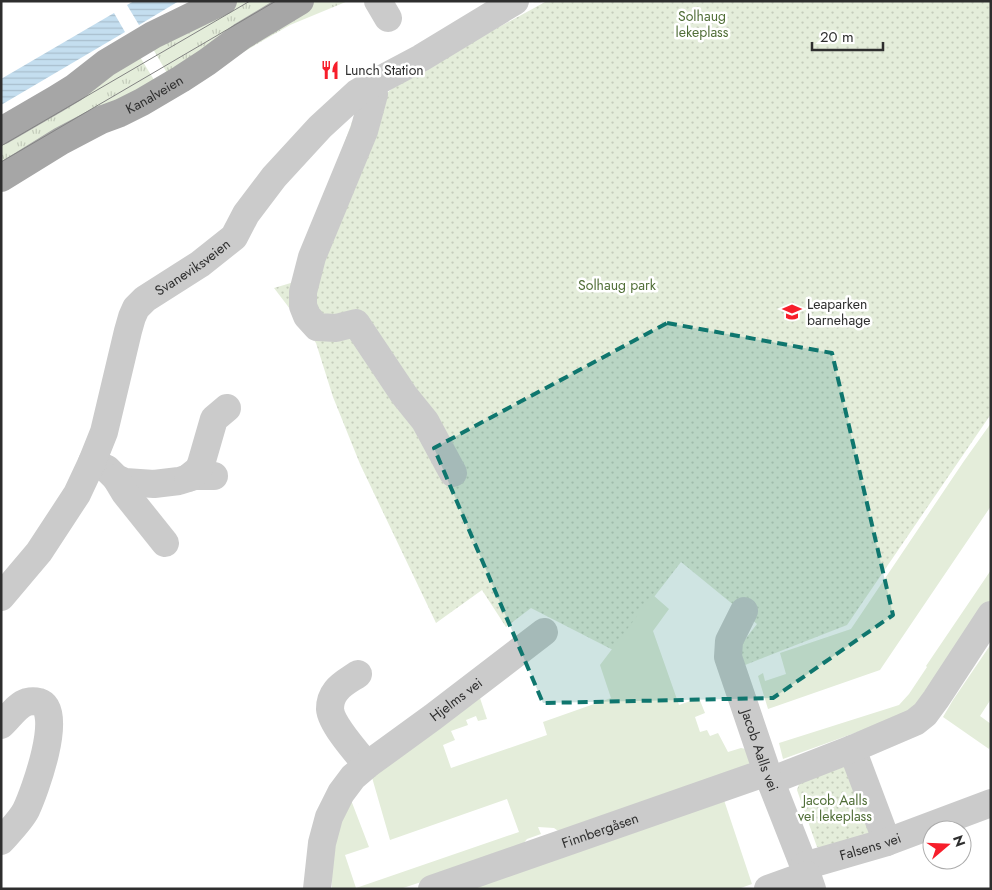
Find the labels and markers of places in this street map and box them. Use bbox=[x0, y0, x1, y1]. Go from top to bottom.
restaurant icon: Lunch Station bbox=[319, 59, 341, 81]
place label: Lunch Station bbox=[345, 60, 424, 80]
place label: Leaparken barnehage bbox=[807, 294, 870, 330]
school or university icon: Leaparken barnehage bbox=[781, 301, 803, 323]

